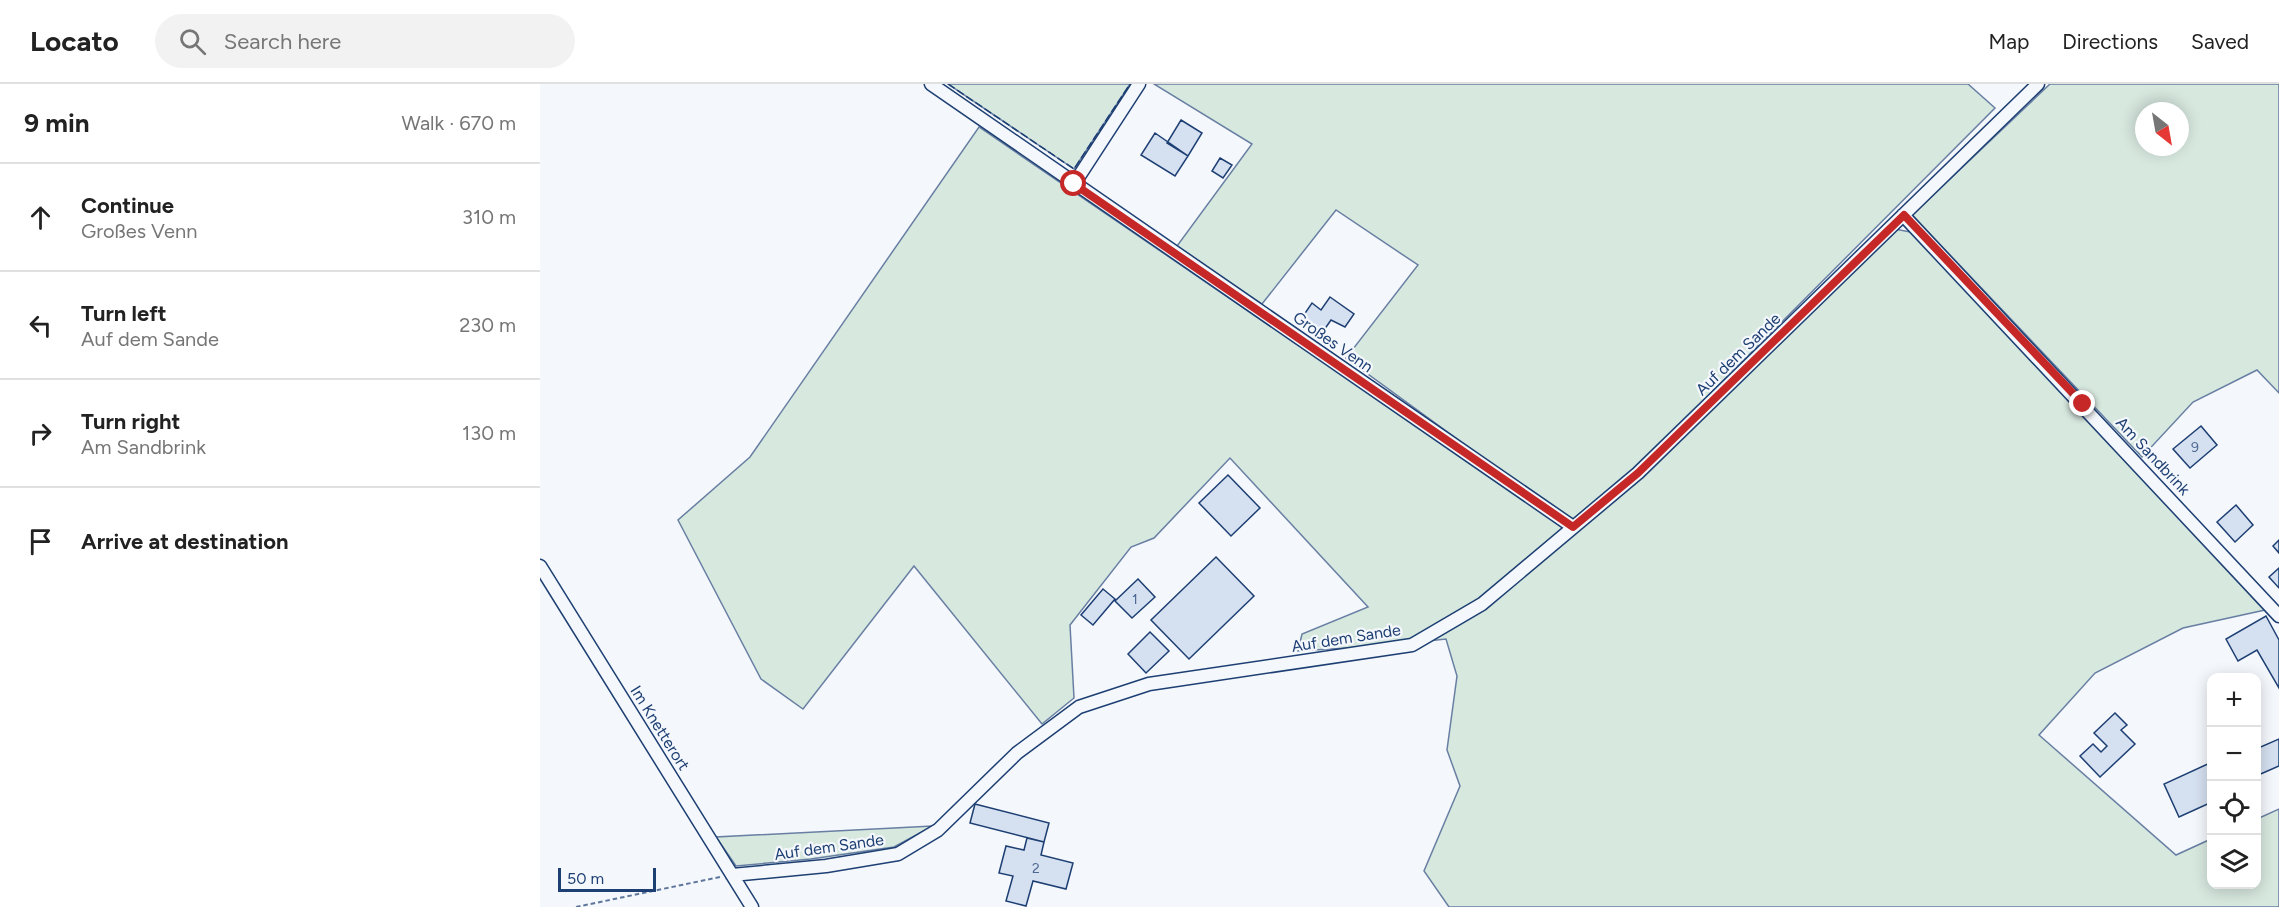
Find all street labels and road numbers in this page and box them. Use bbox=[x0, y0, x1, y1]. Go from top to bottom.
street label: Großes Venn bbox=[1289, 308, 1377, 377]
street label: Auf dem Sande bbox=[1692, 309, 1784, 399]
street label: Am Sandbrink bbox=[2112, 413, 2194, 499]
street label: Auf dem Sande bbox=[1290, 620, 1402, 656]
street label: Im Knetterort bbox=[626, 682, 694, 774]
street label: Auf dem Sande bbox=[773, 830, 885, 864]

